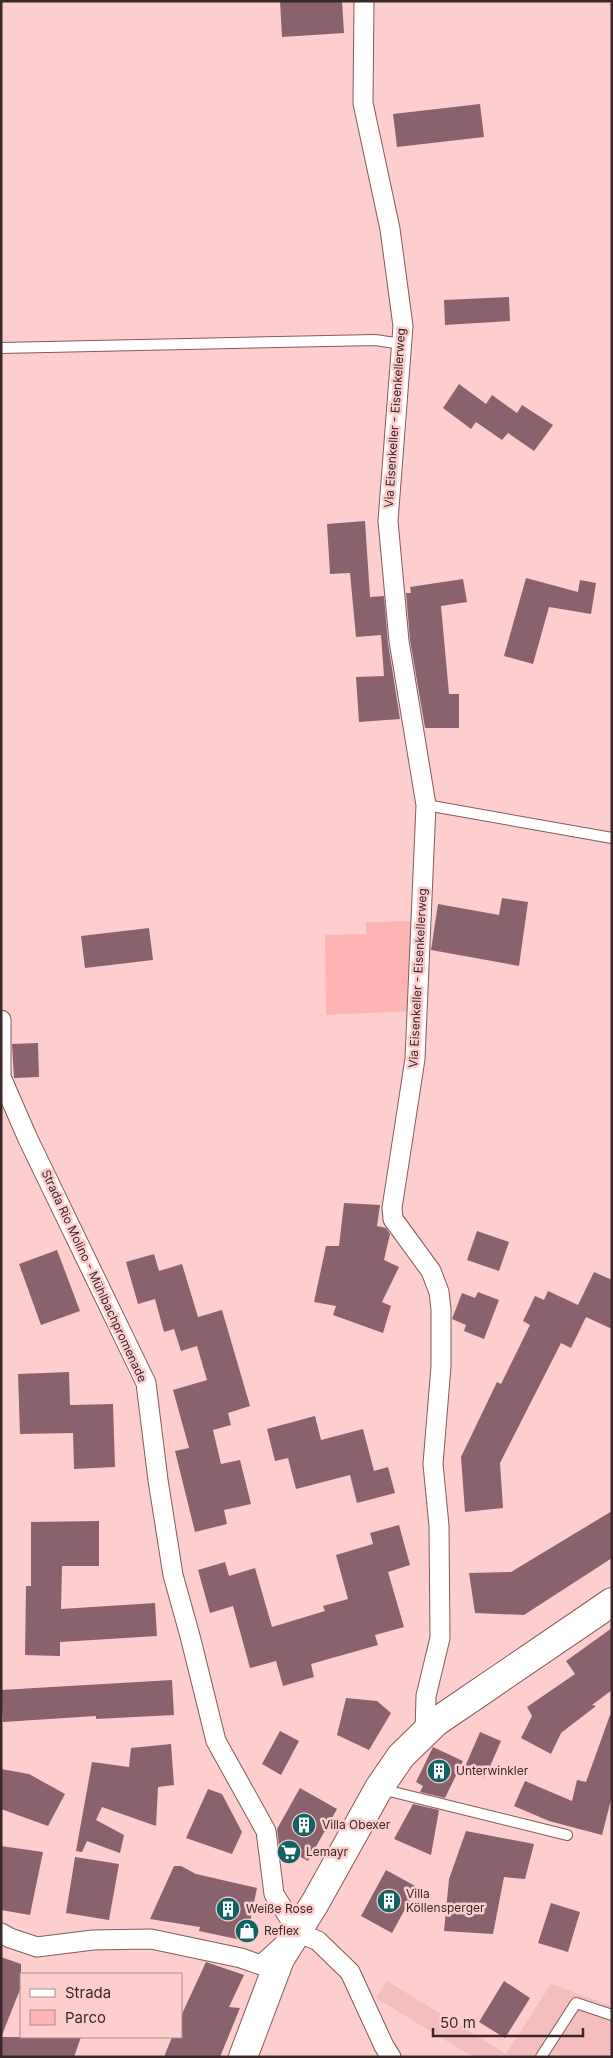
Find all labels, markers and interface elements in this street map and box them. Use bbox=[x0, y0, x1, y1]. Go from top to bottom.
street label: Via Eisenkeller - Eisenkellerweg bbox=[381, 328, 408, 508]
street label: Via Eisenkeller - Eisenkellerweg bbox=[405, 888, 430, 1068]
street label: Strada Rio Molino - Mühlbachpromenade bbox=[39, 1167, 150, 1384]
building icon: Unterwinkler bbox=[426, 1758, 452, 1784]
place label: Unterwinkler bbox=[456, 1763, 529, 1778]
building icon: Villa Obexer bbox=[291, 1812, 317, 1838]
place label: Villa Obexer bbox=[322, 1817, 391, 1832]
supermarket icon: Lemayr bbox=[276, 1839, 302, 1865]
place label: Lemayr bbox=[306, 1844, 349, 1859]
place label: Villa Köllensperger bbox=[406, 1886, 485, 1915]
building icon: Villa Köllensperger bbox=[376, 1888, 402, 1914]
building icon: Weiße Rose bbox=[215, 1896, 241, 1922]
place label: Weiße Rose bbox=[246, 1901, 313, 1916]
shop icon: Reflex bbox=[234, 1918, 260, 1944]
place label: Reflex bbox=[264, 1923, 300, 1938]
legend bbox=[20, 1973, 182, 2038]
text: Strada bbox=[65, 1983, 111, 2002]
scale bar bbox=[433, 2006, 583, 2038]
text: Parco bbox=[65, 2008, 106, 2027]
text: 50 m bbox=[440, 2013, 476, 2032]

